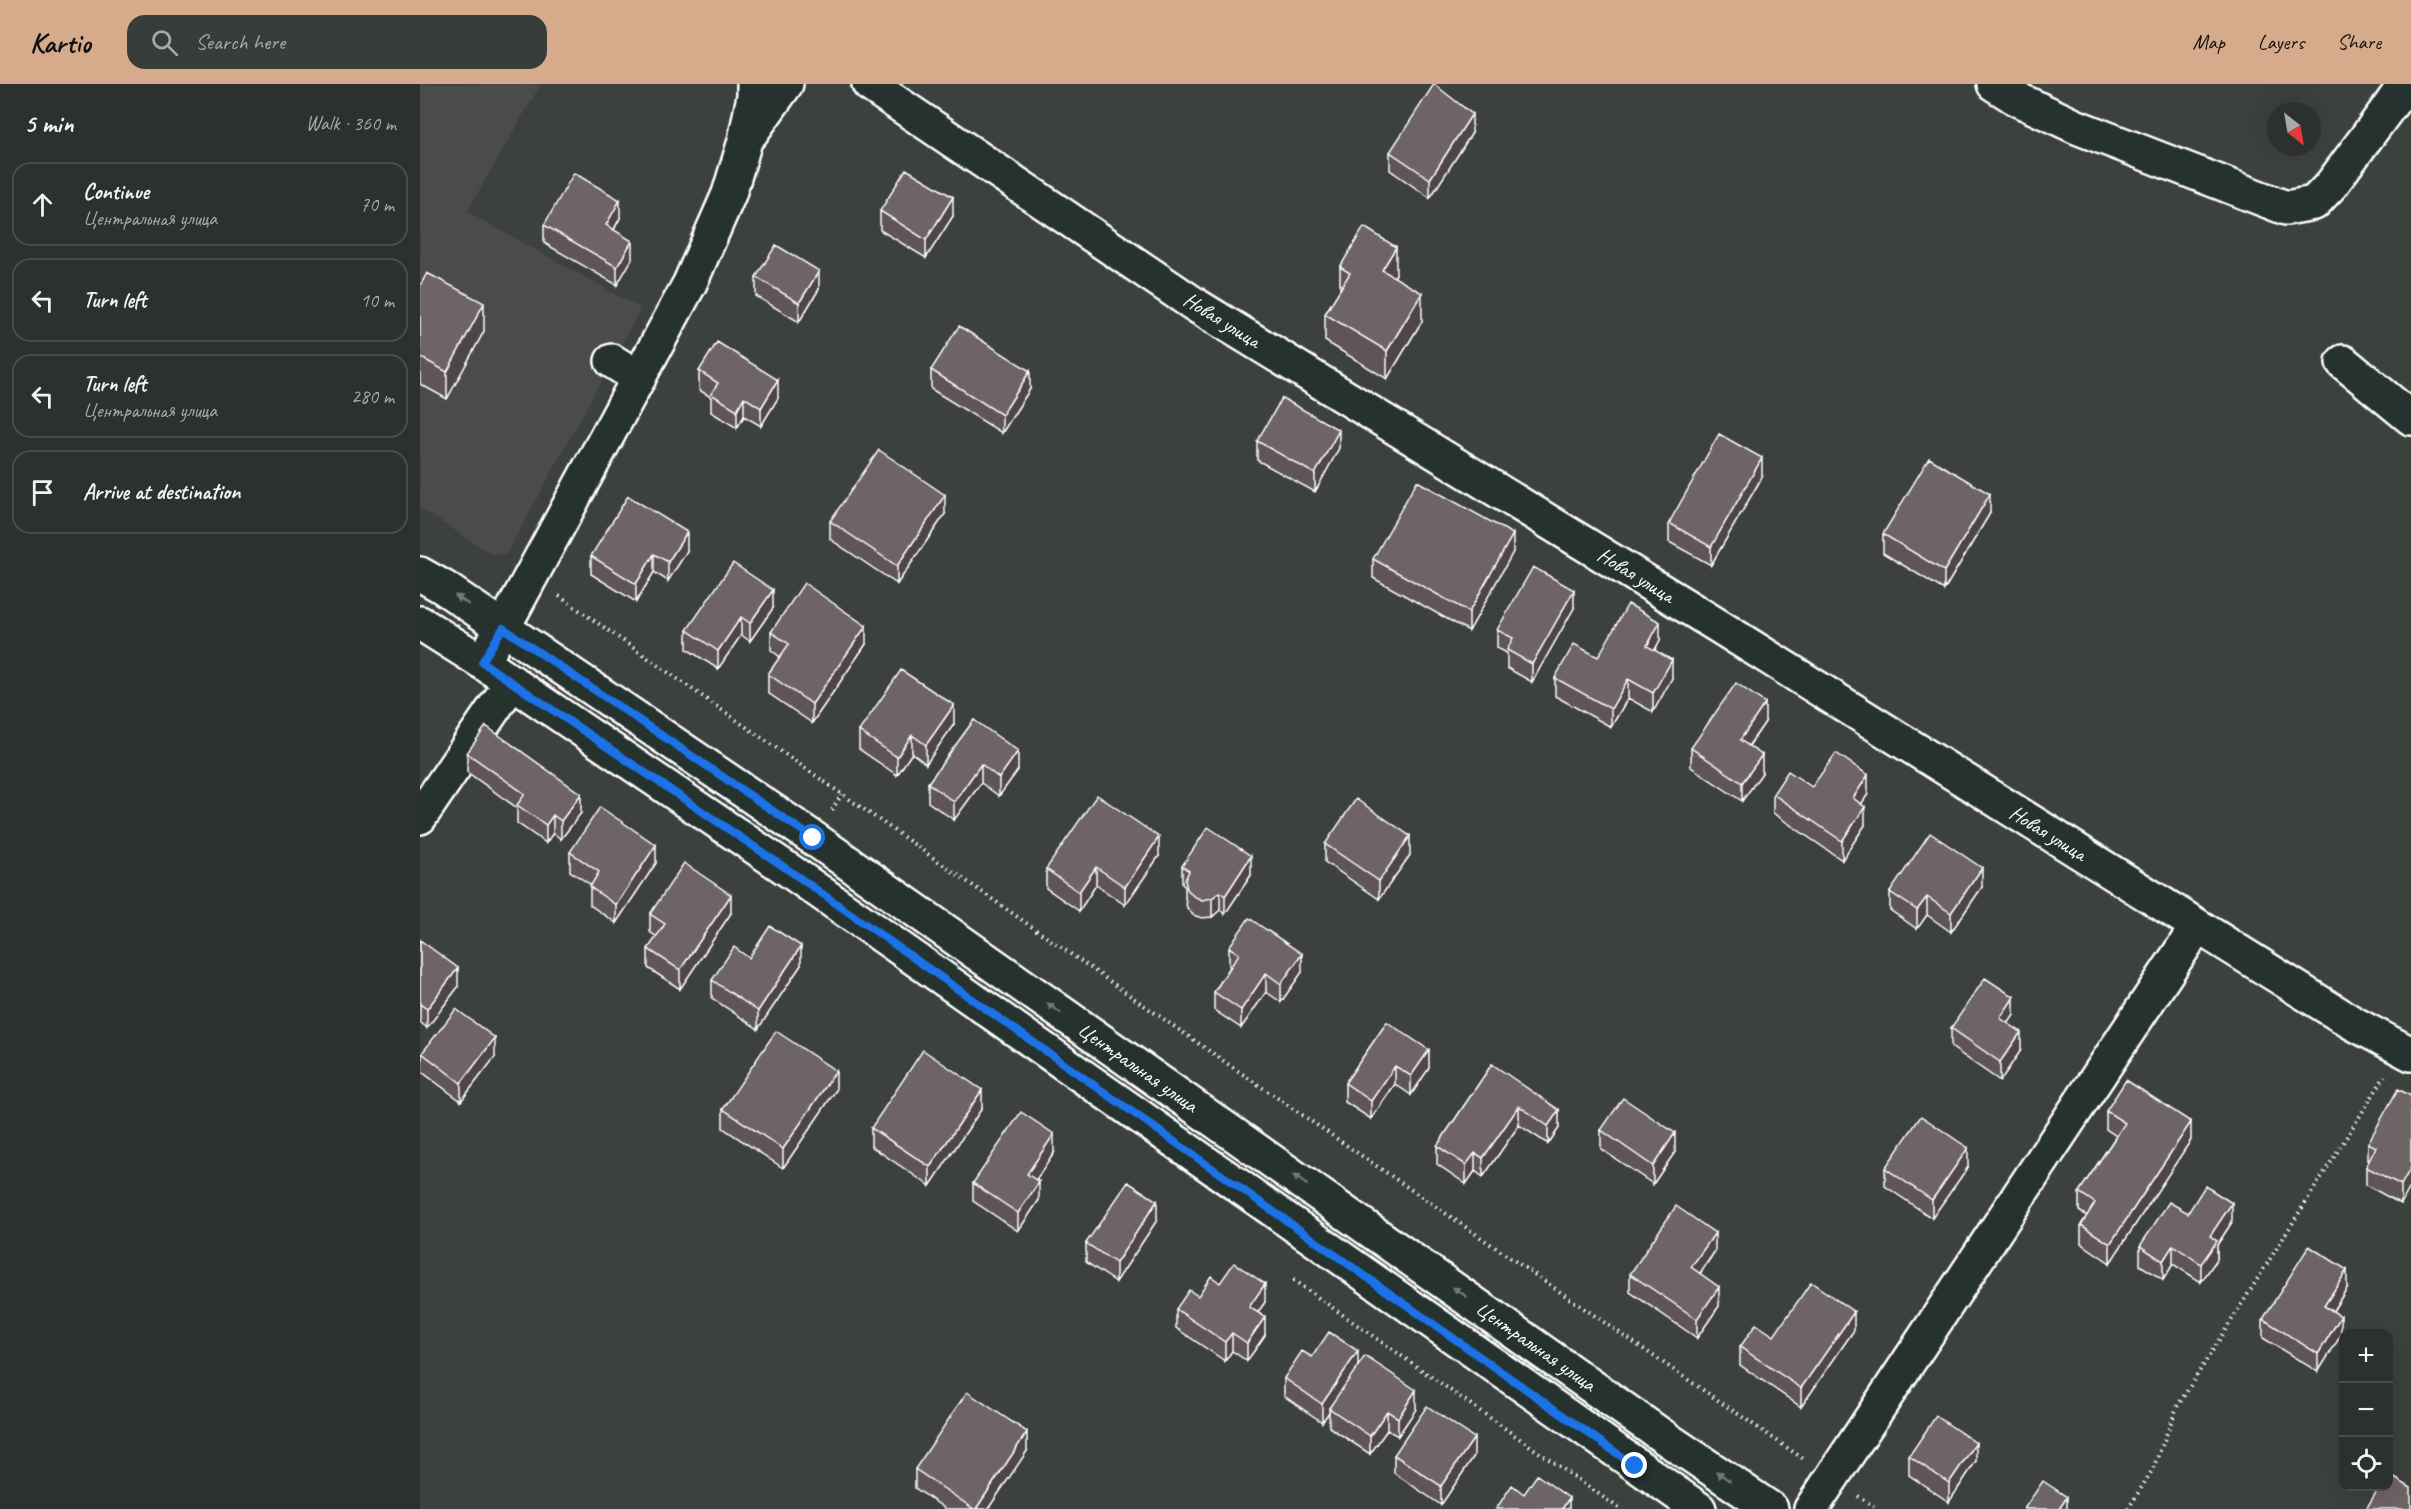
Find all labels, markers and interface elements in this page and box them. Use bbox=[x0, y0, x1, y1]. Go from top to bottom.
search box bbox=[127, 15, 547, 69]
text: Kartio bbox=[30, 25, 91, 60]
icon: search bbox=[148, 26, 181, 59]
text: Search here bbox=[196, 28, 285, 56]
text: Map bbox=[2192, 29, 2225, 55]
text: Layers bbox=[2258, 29, 2304, 55]
text: Share bbox=[2337, 29, 2381, 55]
north arrow bbox=[2267, 102, 2321, 156]
text: 5 min bbox=[24, 107, 73, 140]
text: Walk · 360 m bbox=[306, 111, 396, 136]
text: Continue bbox=[83, 178, 149, 206]
icon: ahead bbox=[26, 188, 59, 221]
text: 70 m bbox=[360, 192, 394, 217]
text: Центральная улица bbox=[83, 206, 217, 231]
icon: left bbox=[26, 284, 59, 317]
text: Turn left bbox=[83, 286, 147, 314]
street label: Новая улица bbox=[1179, 286, 1267, 355]
text: 10 m bbox=[360, 288, 394, 313]
text: Turn left bbox=[83, 370, 147, 398]
icon: left bbox=[26, 380, 59, 413]
text: 280 m bbox=[351, 384, 394, 409]
text: Центральная улица bbox=[83, 398, 217, 423]
icon: arrive bbox=[26, 476, 59, 509]
text: Arrive at destination bbox=[83, 478, 240, 506]
street label: Новая улица bbox=[1593, 541, 1681, 610]
one-way arrow bbox=[454, 595, 470, 606]
street label: Новая улица bbox=[2005, 799, 2093, 868]
route start bbox=[799, 824, 825, 850]
one-way arrow bbox=[1047, 1002, 1063, 1014]
street label: Центральная улица bbox=[1073, 1016, 1205, 1119]
one-way arrow bbox=[1292, 1174, 1308, 1186]
one-way arrow bbox=[1452, 1286, 1468, 1298]
street label: Центральная улица bbox=[1471, 1295, 1603, 1398]
map controls bbox=[2339, 1329, 2393, 1491]
button: + bbox=[2339, 1329, 2393, 1383]
button: − bbox=[2339, 1383, 2393, 1437]
button: locate bbox=[2339, 1437, 2393, 1491]
route end bbox=[1621, 1452, 1647, 1478]
one-way arrow bbox=[1715, 1470, 1731, 1482]

